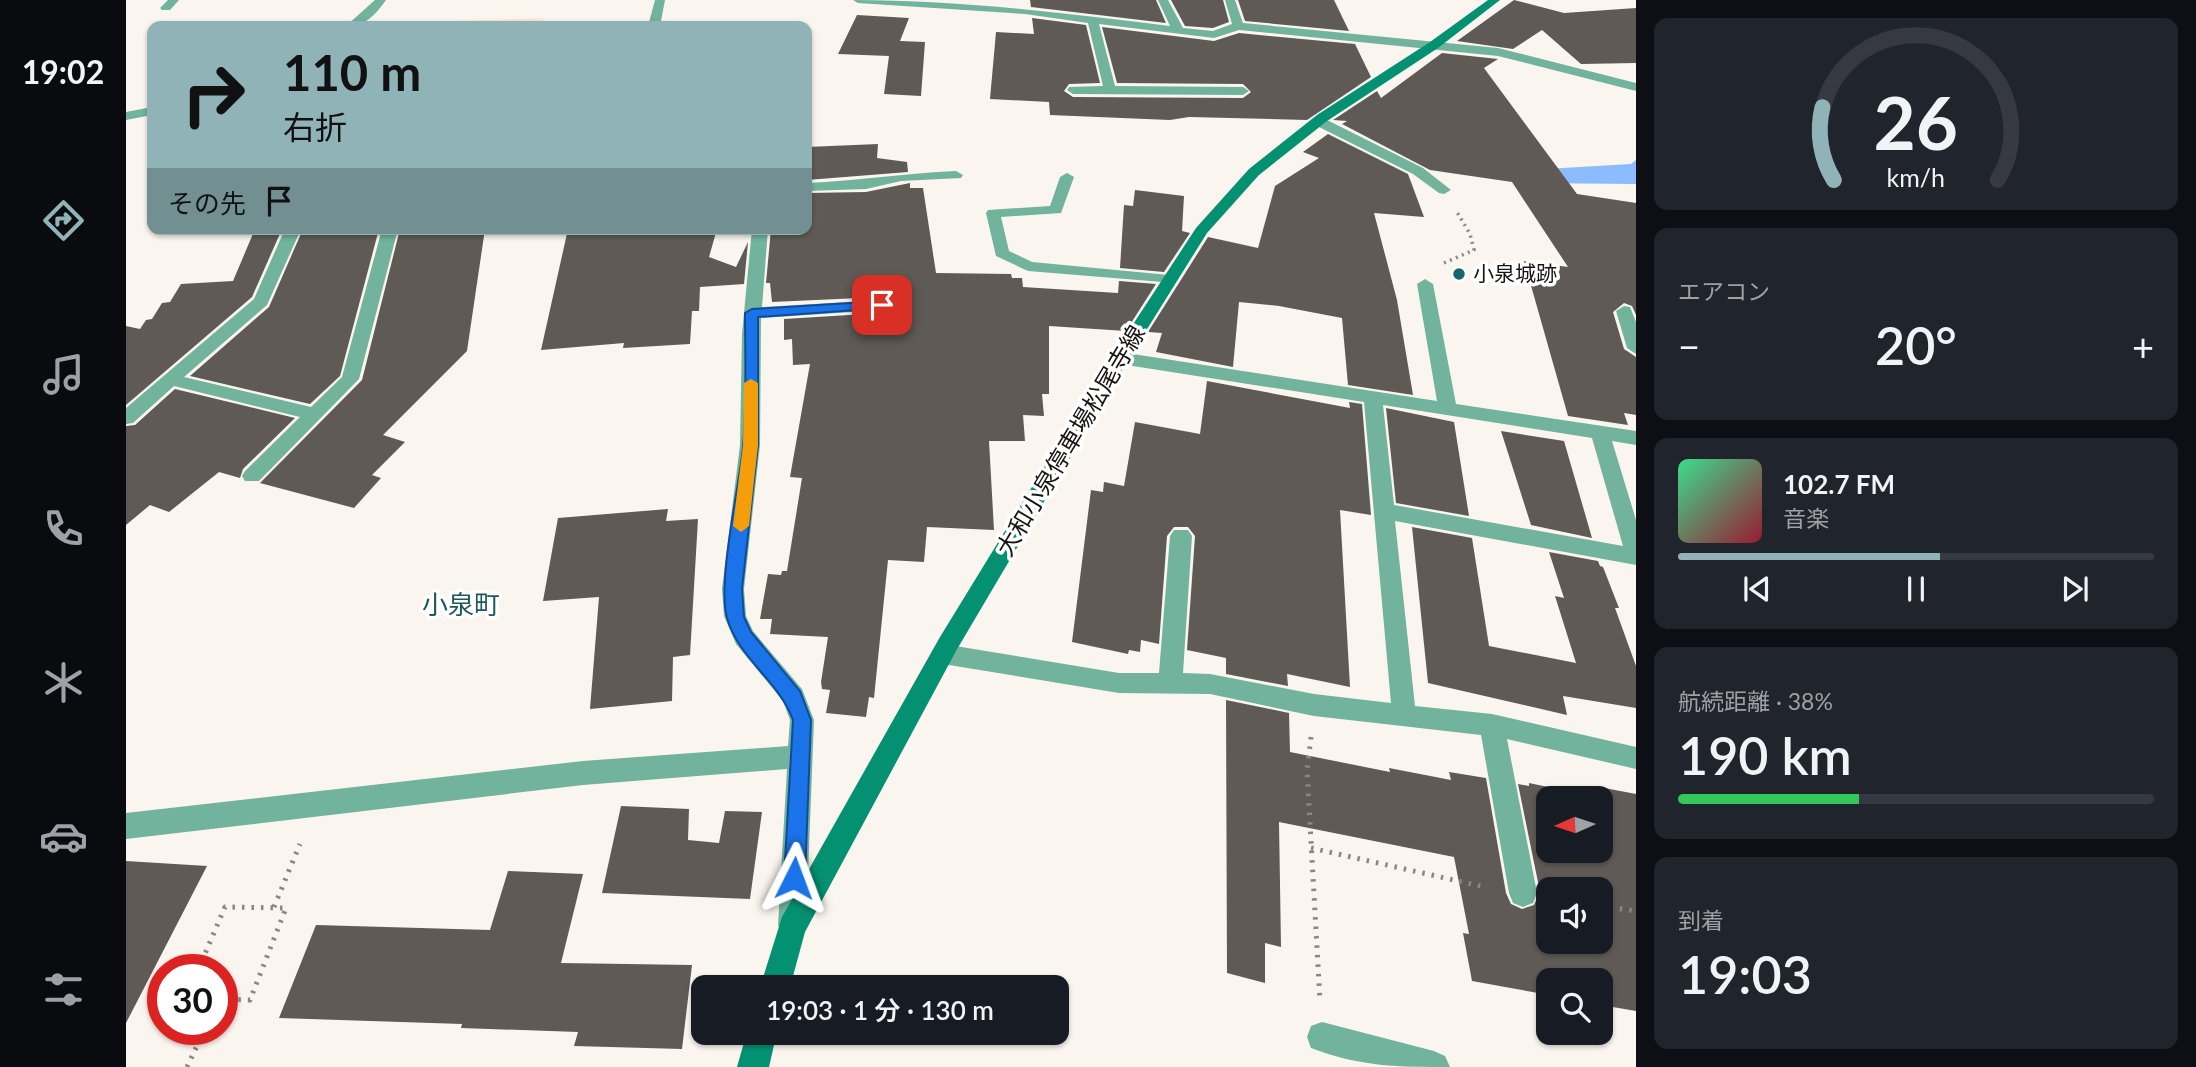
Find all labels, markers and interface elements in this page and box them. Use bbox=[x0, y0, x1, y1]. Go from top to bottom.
text: 110 m bbox=[283, 43, 421, 101]
icon: right bbox=[168, 49, 259, 140]
text: 19:02 bbox=[22, 52, 104, 91]
text: 26 bbox=[1874, 78, 1958, 166]
text: 右折 bbox=[283, 107, 347, 146]
text: km/h bbox=[1887, 162, 1945, 192]
icon: arrive bbox=[260, 182, 298, 220]
text: その先 bbox=[168, 187, 246, 219]
icon: directions bbox=[39, 196, 88, 245]
place label: 小泉城跡 bbox=[1473, 260, 1557, 285]
marker: 小泉城跡 bbox=[1451, 266, 1467, 282]
pin bbox=[852, 275, 912, 335]
text: エアコン bbox=[1678, 277, 1770, 305]
icon: arrive bbox=[863, 286, 901, 324]
text: 20° bbox=[1875, 314, 1957, 376]
street label: 大和小泉停車場松尾寺線 bbox=[989, 320, 1150, 561]
text: − bbox=[1678, 323, 1700, 369]
text: + bbox=[2132, 323, 2154, 369]
icon: music bbox=[39, 350, 88, 399]
text: 102.7 FM bbox=[1783, 468, 1895, 500]
icon: phone bbox=[39, 504, 88, 553]
text: 音楽 bbox=[1783, 504, 1829, 532]
icon: previous bbox=[1738, 570, 1776, 608]
icon: pause bbox=[1897, 570, 1935, 608]
icon: next bbox=[2056, 570, 2094, 608]
district label: 小泉町 bbox=[422, 588, 500, 620]
icon: climate bbox=[39, 658, 88, 707]
text: 航続距離 · 38% bbox=[1678, 687, 1833, 715]
text: 190 km bbox=[1678, 724, 1852, 786]
north arrow bbox=[1536, 786, 1614, 863]
map controls bbox=[1536, 786, 1613, 1045]
icon: car bbox=[39, 812, 88, 861]
position arrow bbox=[757, 841, 831, 915]
button: sound bbox=[1536, 877, 1613, 954]
text: 到着 bbox=[1678, 906, 1724, 934]
text: 19:03 bbox=[1678, 943, 1812, 1005]
speed limit sign: 30 bbox=[147, 954, 238, 1045]
icon: filters bbox=[39, 965, 88, 1014]
button: search bbox=[1536, 968, 1613, 1045]
text: 19:03 · 1 分 · 130 m bbox=[766, 994, 994, 1026]

